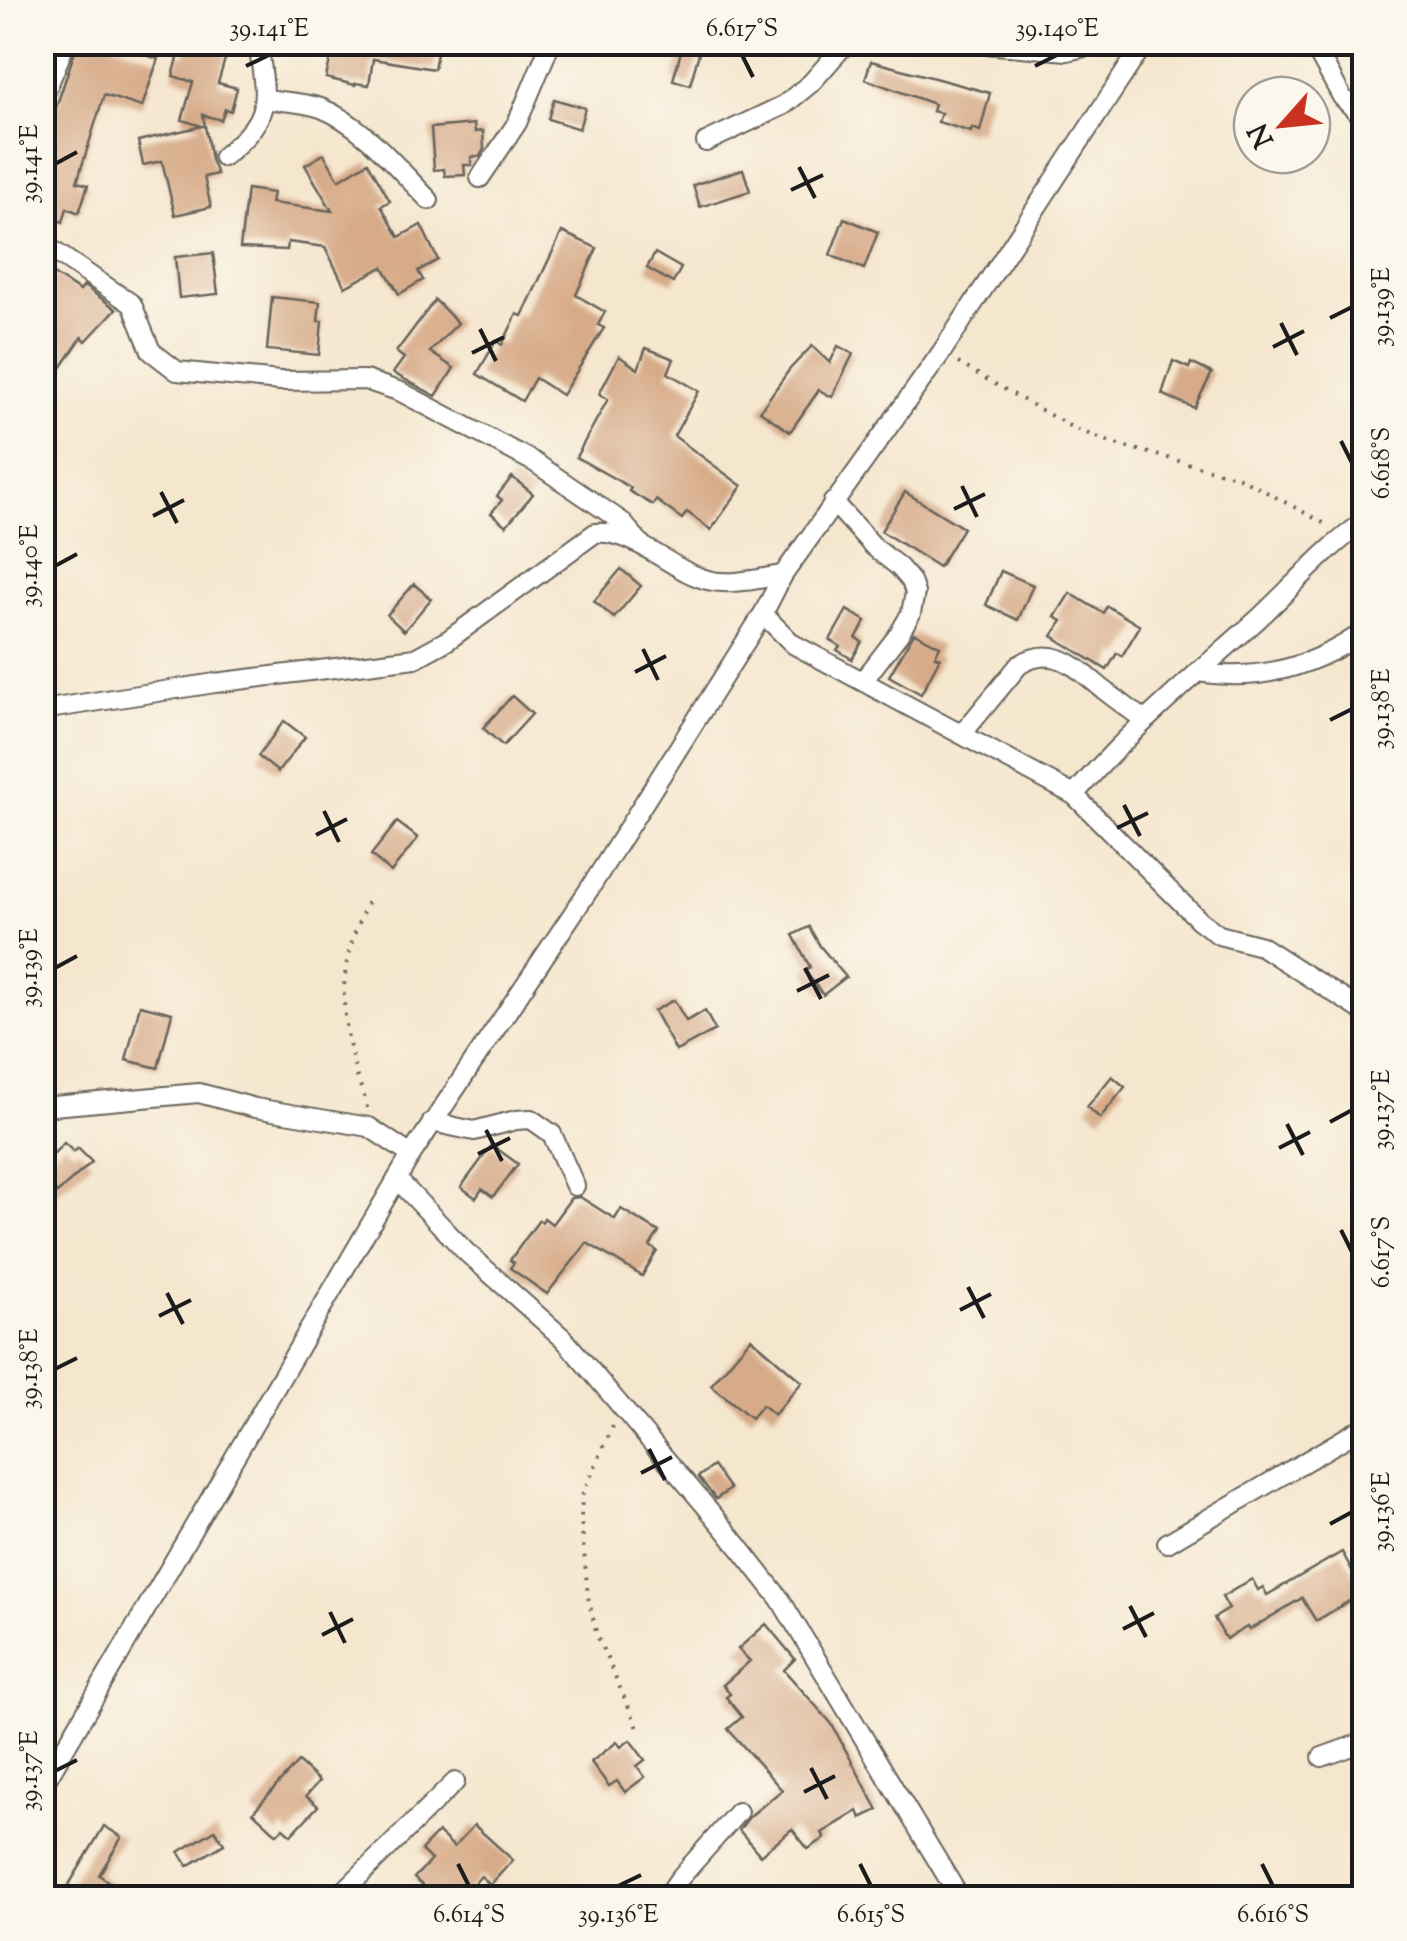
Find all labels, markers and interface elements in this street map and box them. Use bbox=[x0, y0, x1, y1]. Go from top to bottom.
text: 39.141°E bbox=[229, 12, 309, 48]
text: 6.617°S bbox=[706, 12, 778, 48]
text: 39.140°E bbox=[1015, 12, 1099, 48]
north arrow bbox=[1232, 75, 1332, 175]
text: N bbox=[1240, 116, 1285, 154]
text: 39.141°E bbox=[13, 124, 49, 204]
text: 39.139°E bbox=[1365, 267, 1401, 347]
text: 6.618°S bbox=[1365, 427, 1401, 499]
text: 39.140°E bbox=[13, 524, 49, 608]
text: 39.138°E bbox=[1365, 668, 1401, 750]
text: 39.139°E bbox=[13, 928, 49, 1008]
text: 39.137°E bbox=[1365, 1069, 1401, 1151]
text: 6.617°S bbox=[1365, 1216, 1401, 1288]
text: 39.138°E bbox=[13, 1328, 49, 1410]
text: 39.136°E bbox=[1365, 1472, 1401, 1552]
text: 39.137°E bbox=[13, 1730, 49, 1812]
text: 6.614°S bbox=[433, 1898, 505, 1934]
text: 39.136°E bbox=[578, 1898, 658, 1934]
text: 6.615°S bbox=[837, 1898, 905, 1934]
text: 6.616°S bbox=[1237, 1898, 1309, 1934]

